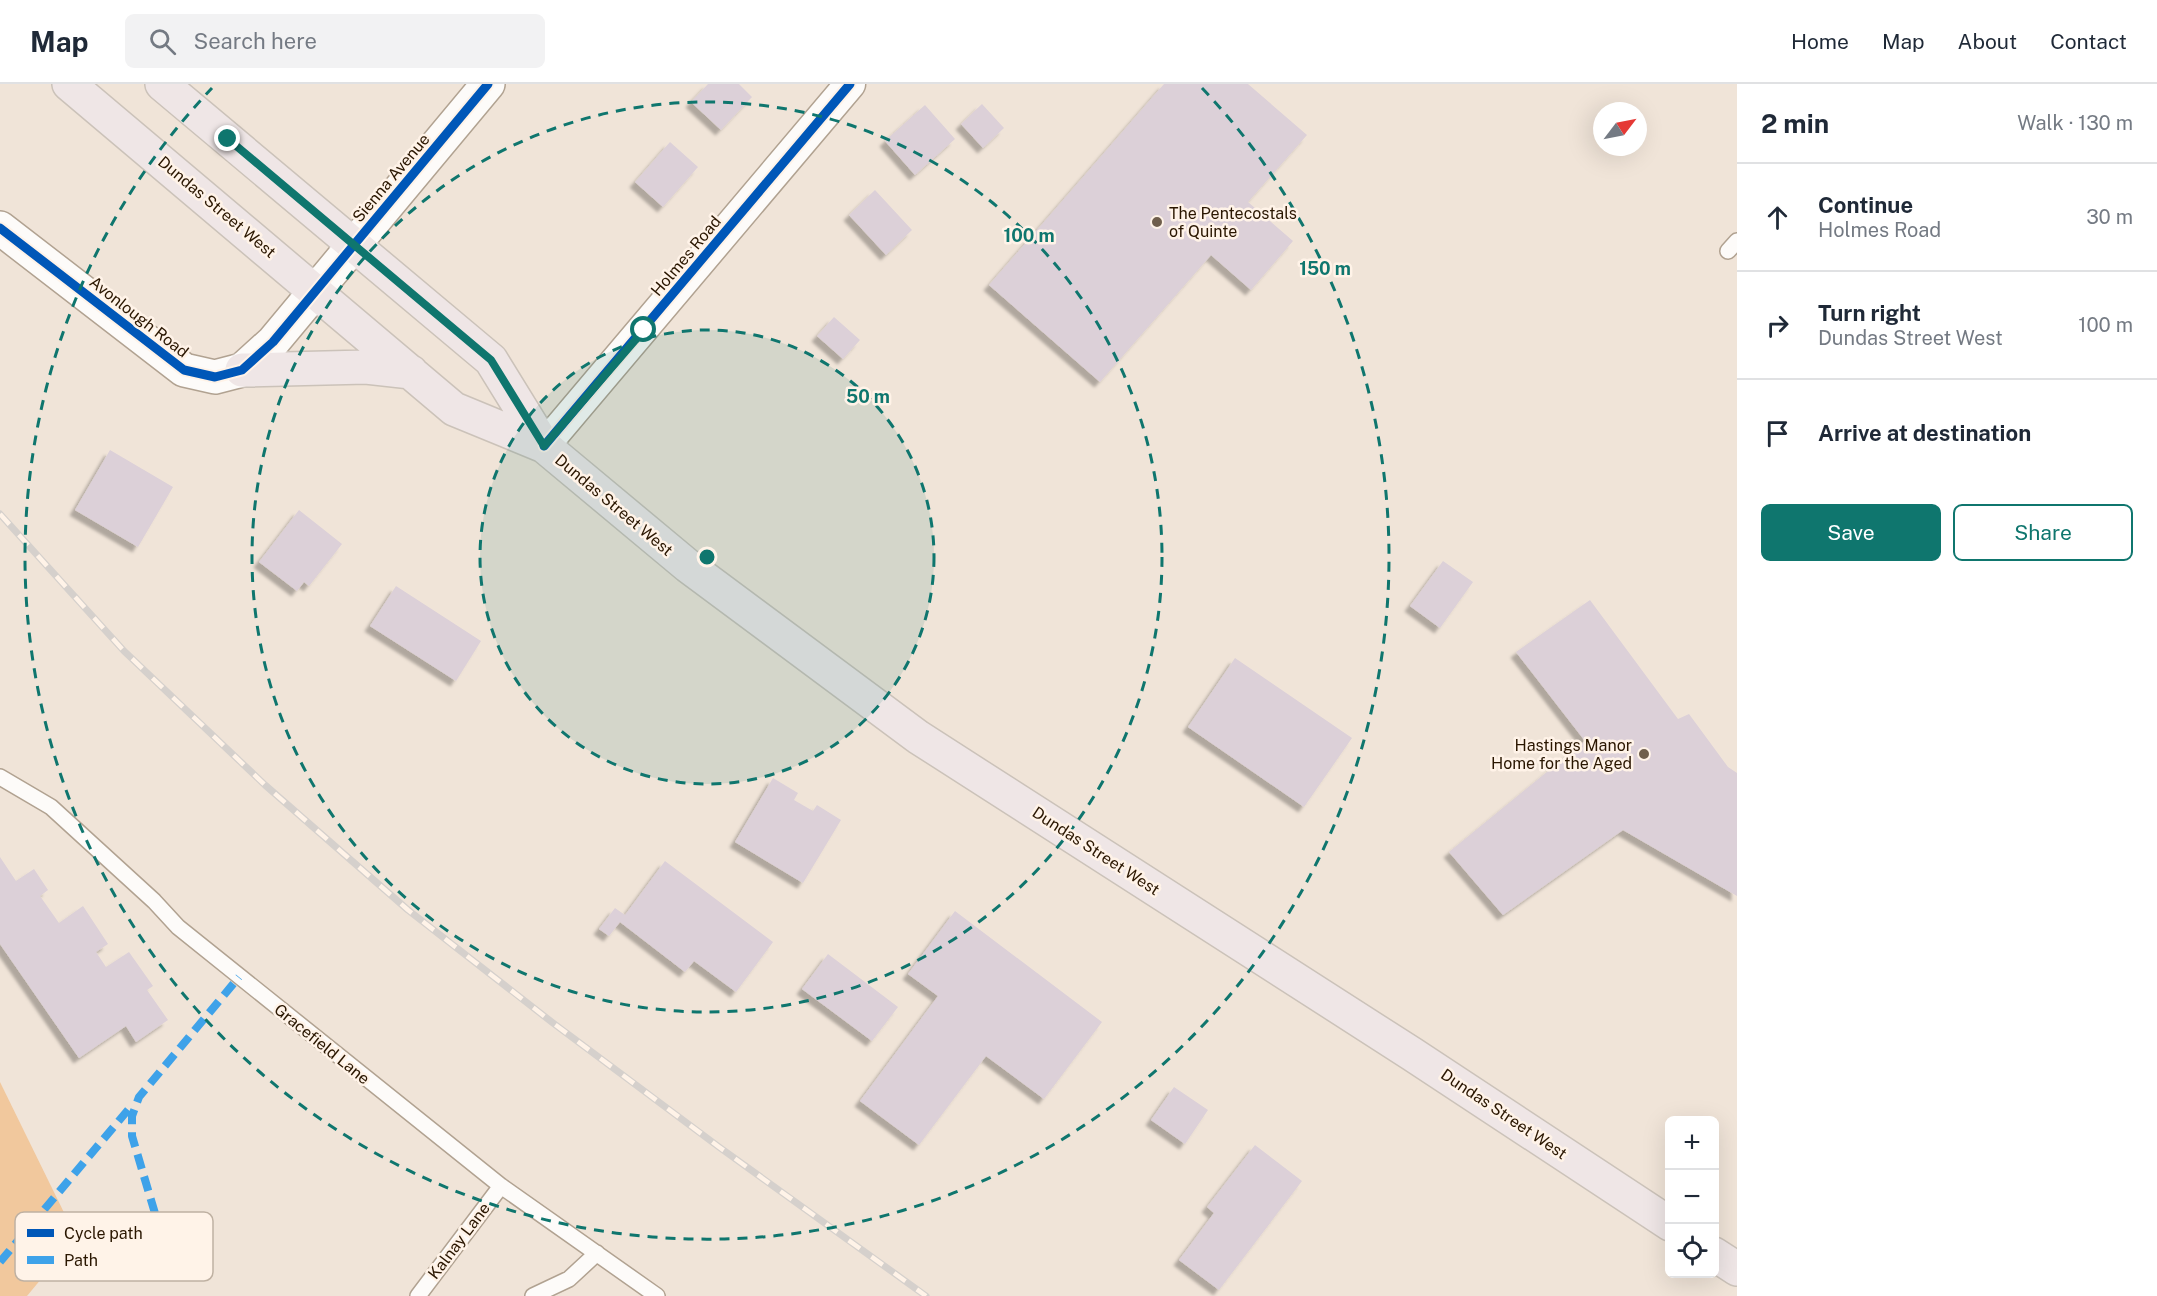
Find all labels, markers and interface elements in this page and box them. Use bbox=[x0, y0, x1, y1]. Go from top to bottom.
search box bbox=[125, 14, 545, 68]
text: Map bbox=[30, 25, 89, 58]
icon: search bbox=[146, 25, 179, 58]
text: Search here bbox=[194, 28, 317, 54]
text: Home bbox=[1791, 29, 1849, 54]
text: Map bbox=[1882, 29, 1925, 54]
text: About bbox=[1958, 29, 2017, 54]
text: Contact bbox=[2050, 29, 2127, 54]
north arrow bbox=[1593, 102, 1647, 156]
text: 2 min bbox=[1761, 108, 1829, 139]
text: Walk · 130 m bbox=[2017, 111, 2133, 135]
route end bbox=[214, 125, 240, 151]
street label: Sienna Avenue bbox=[348, 130, 434, 226]
street label: Dundas Street West bbox=[154, 152, 280, 262]
text: Continue bbox=[1818, 192, 1913, 218]
icon: ahead bbox=[1761, 201, 1794, 234]
place label: The Pentecostals of Quinte bbox=[1169, 204, 1297, 241]
text: 30 m bbox=[2086, 205, 2133, 229]
street label: Holmes Road bbox=[647, 212, 725, 300]
marker: The Pentecostals of Quinte bbox=[1150, 215, 1164, 229]
text: Holmes Road bbox=[1818, 218, 1941, 242]
text: 100 m bbox=[1003, 225, 1055, 246]
text: 150 m bbox=[1299, 258, 1351, 279]
street label: Avonlough Road bbox=[86, 272, 192, 362]
text: Turn right bbox=[1818, 300, 1921, 326]
icon: right bbox=[1761, 309, 1794, 342]
text: 100 m bbox=[2078, 313, 2133, 337]
route start bbox=[630, 316, 656, 342]
text: Dundas Street West bbox=[1818, 326, 2003, 350]
text: 50 m bbox=[846, 386, 890, 407]
icon: arrive bbox=[1761, 417, 1794, 450]
text: Arrive at destination bbox=[1818, 420, 2031, 446]
street label: Dundas Street West bbox=[551, 450, 677, 560]
button: Save bbox=[1761, 504, 1941, 561]
button: Share bbox=[1953, 504, 2133, 561]
centre of rings bbox=[697, 547, 717, 567]
place label: Hastings Manor Home for the Aged bbox=[1491, 736, 1632, 773]
marker: Hastings Manor Home for the Aged bbox=[1637, 747, 1651, 761]
street label: Dundas Street West bbox=[1029, 803, 1163, 899]
street label: Gracefield Lane bbox=[270, 1000, 374, 1088]
street label: Dundas Street West bbox=[1437, 1065, 1571, 1163]
map controls bbox=[1665, 1116, 1719, 1278]
button: + bbox=[1665, 1116, 1719, 1170]
button: − bbox=[1665, 1170, 1719, 1224]
street label: Kalnay Lane bbox=[424, 1199, 494, 1283]
legend bbox=[15, 1212, 213, 1281]
text: Cycle path bbox=[64, 1224, 143, 1243]
button: locate bbox=[1665, 1224, 1719, 1278]
text: Path bbox=[64, 1251, 98, 1270]

